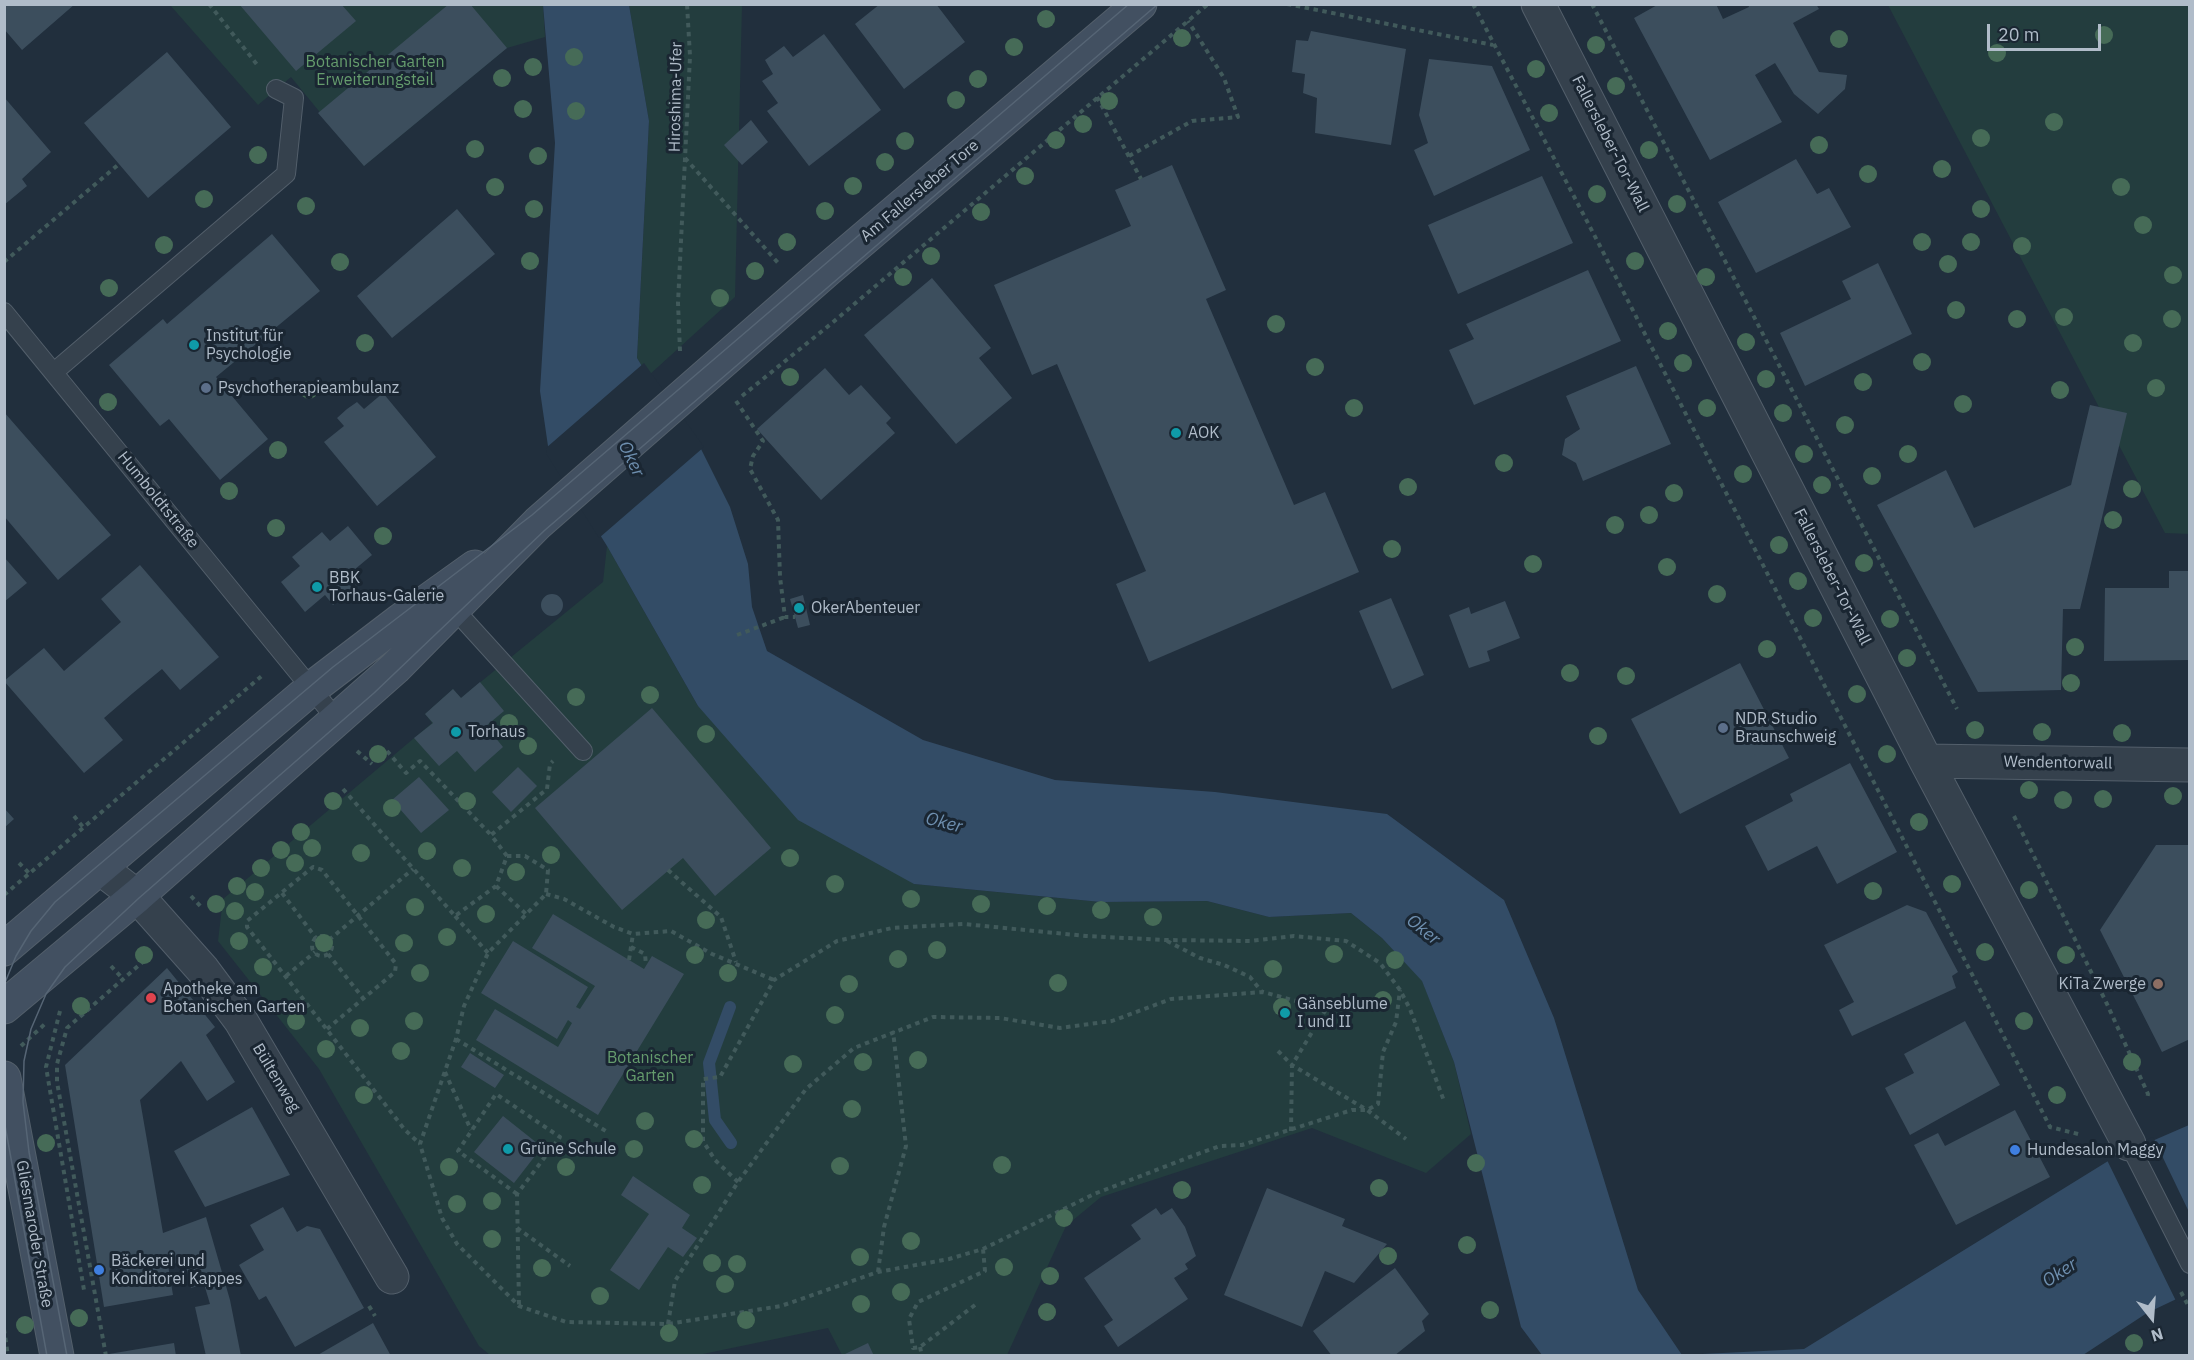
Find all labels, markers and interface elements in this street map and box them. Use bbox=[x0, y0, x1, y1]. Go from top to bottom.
scale bar bbox=[1990, 12, 2104, 50]
text: 20 m bbox=[1998, 23, 2040, 46]
street label: Hiroshima-Ufer bbox=[665, 42, 687, 152]
park label: Botanischer Garten Erweiterungsteil bbox=[305, 52, 445, 90]
street label: Fallersleber-Tor-Wall bbox=[1567, 73, 1653, 215]
street label: Am Fallersleber Tore bbox=[857, 136, 983, 246]
place label: Institut für Psychologie bbox=[206, 326, 292, 364]
marker: Institut für Psychologie bbox=[187, 338, 201, 352]
place label: Psychotherapieambulanz bbox=[218, 378, 399, 398]
marker: Psychotherapieambulanz bbox=[199, 381, 213, 395]
place label: AOK bbox=[1188, 423, 1219, 443]
marker: AOK bbox=[1169, 426, 1183, 440]
water label: Oker bbox=[613, 438, 649, 480]
street label: Humboldtstraße bbox=[113, 448, 203, 552]
street label: Fallersleber-Tor-Wall bbox=[1789, 506, 1875, 648]
place label: BBK Torhaus-Galerie bbox=[329, 568, 444, 606]
marker: BBK Torhaus-Galerie bbox=[310, 580, 324, 594]
place label: OkerAbenteuer bbox=[811, 598, 920, 618]
marker: OkerAbenteuer bbox=[792, 601, 806, 615]
place label: NDR Studio Braunschweig bbox=[1735, 709, 1836, 747]
marker: NDR Studio Braunschweig bbox=[1716, 721, 1730, 735]
place label: Torhaus bbox=[468, 722, 525, 742]
marker: Torhaus bbox=[449, 725, 463, 739]
street label: Wendentorwall bbox=[2003, 752, 2113, 774]
water label: Oker bbox=[923, 808, 965, 838]
water label: Oker bbox=[1402, 910, 1444, 950]
place label: KiTa Zwerge bbox=[2059, 974, 2146, 994]
marker: KiTa Zwerge bbox=[2151, 977, 2165, 991]
place label: Apotheke am Botanischen Garten bbox=[163, 979, 305, 1017]
marker: Apotheke am Botanischen Garten bbox=[144, 991, 158, 1005]
place label: Gänseblume I und II bbox=[1297, 994, 1388, 1032]
marker: Gänseblume I und II bbox=[1278, 1006, 1292, 1020]
street label: Bültenweg bbox=[248, 1040, 304, 1116]
park label: Botanischer Garten bbox=[607, 1048, 693, 1086]
place label: Grüne Schule bbox=[520, 1139, 616, 1159]
place label: Hundesalon Maggy bbox=[2027, 1140, 2164, 1160]
marker: Grüne Schule bbox=[501, 1142, 515, 1156]
marker: Hundesalon Maggy bbox=[2008, 1143, 2022, 1157]
street label: Gliesmaroder Straße bbox=[12, 1159, 56, 1309]
place label: Bäckerei und Konditorei Kappes bbox=[111, 1251, 243, 1289]
water label: Oker bbox=[2039, 1254, 2081, 1292]
marker: Bäckerei und Konditorei Kappes bbox=[92, 1263, 106, 1277]
north arrow bbox=[2122, 1288, 2182, 1348]
text: N bbox=[2149, 1324, 2166, 1346]

